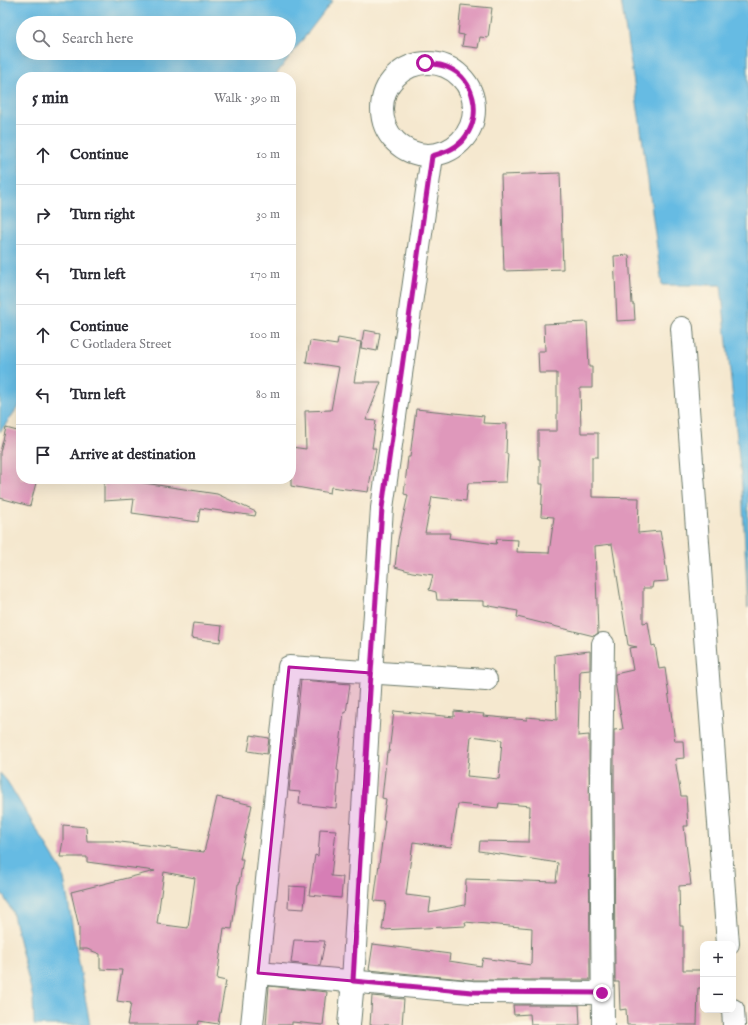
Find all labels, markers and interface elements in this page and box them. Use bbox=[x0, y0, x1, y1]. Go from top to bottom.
search box bbox=[16, 16, 296, 60]
icon: search bbox=[30, 27, 52, 49]
text: Search here bbox=[62, 29, 133, 48]
route start bbox=[416, 54, 434, 72]
text: 5 min bbox=[32, 88, 69, 109]
text: Walk · 390 m bbox=[214, 90, 280, 107]
icon: ahead bbox=[32, 144, 54, 166]
text: Continue bbox=[70, 145, 128, 164]
text: 10 m bbox=[256, 146, 280, 163]
icon: right bbox=[32, 204, 54, 226]
text: Turn right bbox=[70, 205, 135, 224]
text: 30 m bbox=[256, 206, 280, 223]
icon: left bbox=[32, 264, 54, 286]
text: Turn left bbox=[70, 265, 126, 284]
text: 170 m bbox=[250, 266, 280, 283]
text: Continue bbox=[70, 317, 128, 336]
icon: ahead bbox=[32, 324, 54, 346]
text: 100 m bbox=[250, 326, 280, 343]
text: C Gotladera Street bbox=[70, 336, 172, 353]
icon: left bbox=[32, 384, 54, 406]
text: Turn left bbox=[70, 385, 126, 404]
text: 80 m bbox=[256, 386, 280, 403]
icon: arrive bbox=[32, 444, 54, 466]
text: Arrive at destination bbox=[70, 445, 196, 464]
map controls bbox=[700, 941, 736, 1013]
button: + bbox=[700, 941, 736, 977]
button: − bbox=[700, 977, 736, 1013]
route end bbox=[593, 984, 611, 1002]

